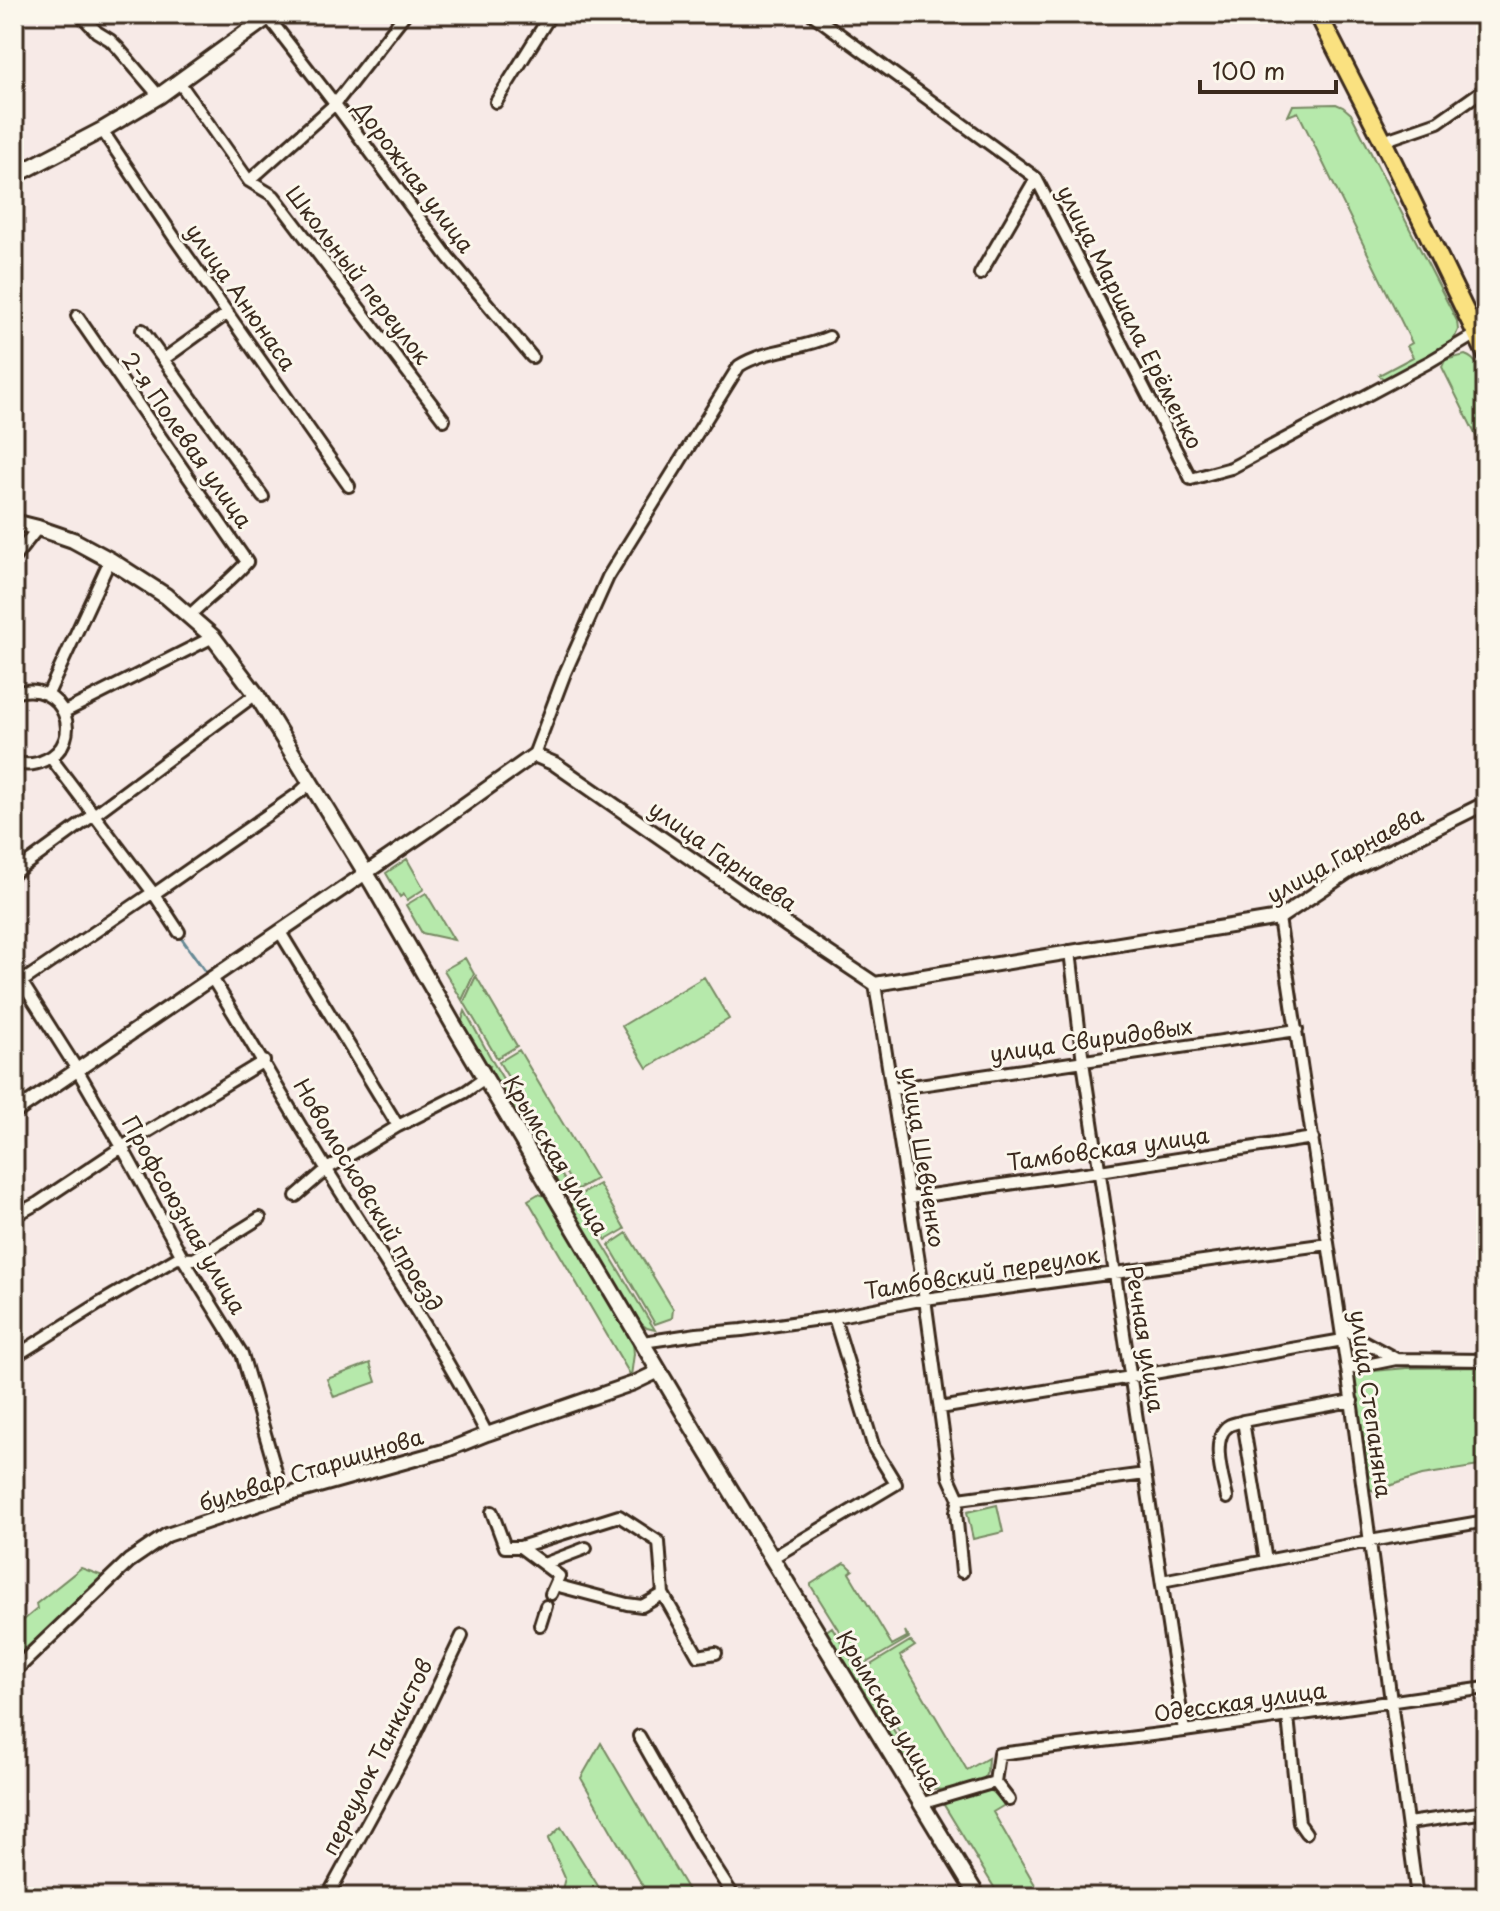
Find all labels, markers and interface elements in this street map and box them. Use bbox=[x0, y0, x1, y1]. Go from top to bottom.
scale bar bbox=[1200, 44, 1336, 94]
text: 100 m bbox=[1212, 52, 1285, 88]
street label: Дорожная улица bbox=[346, 92, 484, 259]
street label: Школьный переулок bbox=[279, 177, 440, 371]
street label: улица Маршала Ерёменко bbox=[1050, 179, 1212, 454]
street label: улица Анюнаса bbox=[179, 216, 306, 377]
street label: 2-я Полевая улица bbox=[115, 344, 262, 534]
street label: улица Гарнаева bbox=[643, 791, 805, 918]
street label: улица Гарнаева bbox=[1260, 797, 1429, 910]
street label: улица Свиридовых bbox=[987, 1008, 1194, 1069]
street label: улица Шевченко bbox=[894, 1064, 955, 1249]
street label: Крымская улица bbox=[496, 1068, 618, 1241]
street label: Новомосковский проезд bbox=[286, 1071, 452, 1317]
street label: Профсоюзная улица bbox=[115, 1109, 256, 1320]
street label: Тамбовская улица bbox=[1005, 1117, 1211, 1178]
street label: Тамбовский переулок bbox=[862, 1236, 1103, 1306]
street label: Речная улица bbox=[1119, 1263, 1174, 1415]
street label: улица Степаняна bbox=[1343, 1308, 1402, 1500]
street label: бульвар Старшинова bbox=[194, 1419, 427, 1518]
street label: Крымская улица bbox=[829, 1623, 951, 1796]
street label: переулок Танкистов bbox=[312, 1652, 440, 1860]
street label: Одесская улица bbox=[1151, 1672, 1328, 1729]

